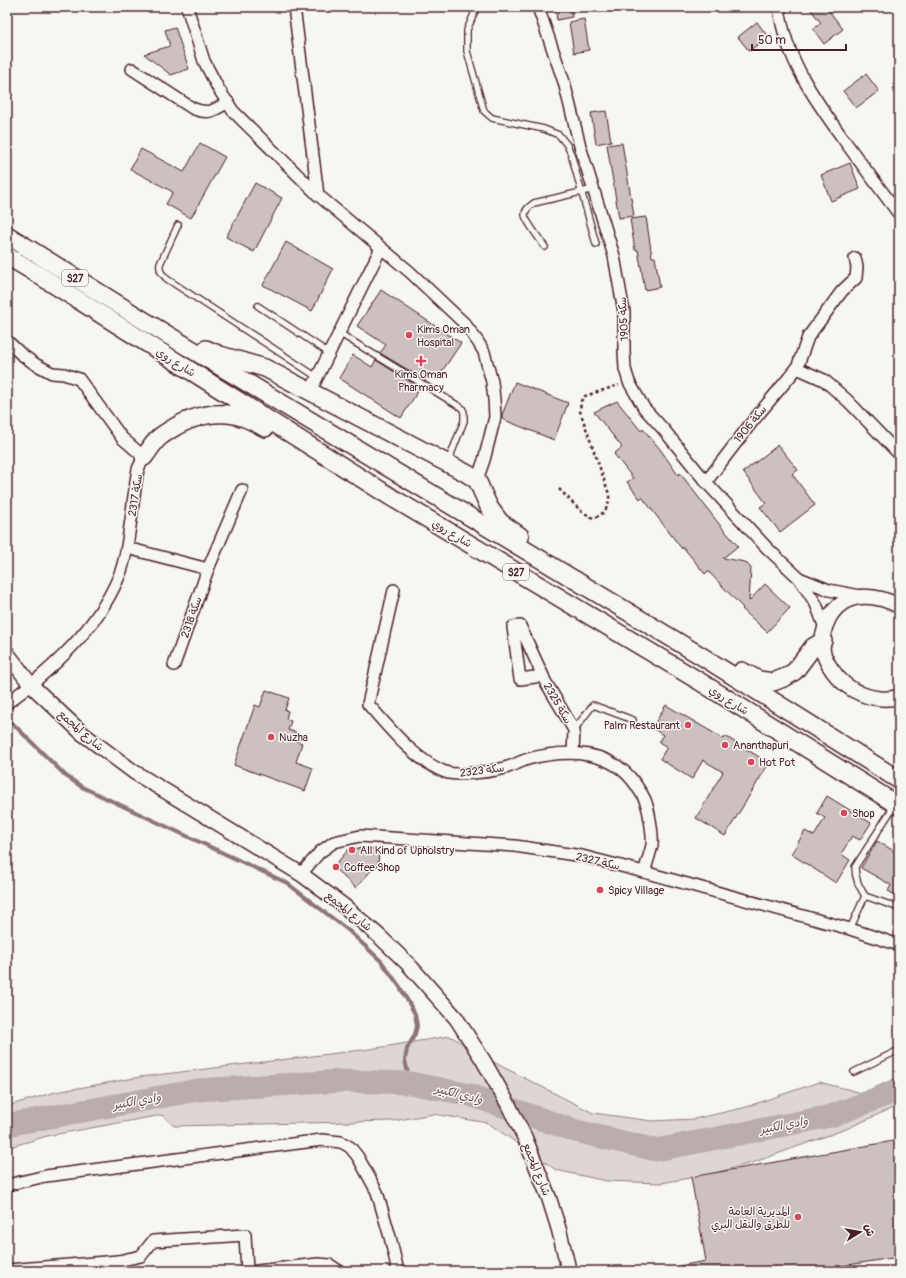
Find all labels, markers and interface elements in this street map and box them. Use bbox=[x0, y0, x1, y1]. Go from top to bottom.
scale bar bbox=[752, 26, 846, 52]
text: 50 m bbox=[758, 33, 786, 48]
road number: S27 bbox=[62, 270, 88, 286]
street label: سكة 1905 bbox=[616, 297, 631, 341]
place label: Kims Oman Hospital bbox=[417, 323, 470, 349]
marker: Kims Oman Hospital bbox=[404, 330, 414, 340]
street label: شارع روي bbox=[153, 345, 198, 381]
marker: Kims Oman Pharmacy bbox=[416, 356, 426, 366]
place label: Kims Oman Pharmacy bbox=[394, 368, 448, 394]
street label: سكة 1906 bbox=[731, 403, 769, 446]
street label: سكة 2317 bbox=[126, 473, 145, 517]
street label: شارع روي bbox=[429, 517, 474, 552]
road number: S27 bbox=[503, 564, 529, 580]
street label: سكة 2318 bbox=[178, 595, 205, 639]
street label: سكة 2325 bbox=[541, 681, 574, 726]
street label: شارع روي bbox=[706, 683, 751, 719]
street label: شارع المجمع bbox=[54, 707, 106, 755]
place label: Palm Restaurant bbox=[604, 719, 681, 732]
marker: Palm Restaurant bbox=[683, 720, 693, 730]
place label: Nuzha bbox=[279, 731, 308, 744]
marker: Nuzha bbox=[266, 732, 276, 742]
place label: Ananthapuri bbox=[733, 739, 789, 752]
marker: Ananthapuri bbox=[720, 740, 730, 750]
place label: Hot Pot bbox=[759, 756, 796, 769]
marker: Hot Pot bbox=[746, 757, 756, 767]
street label: سكة 2323 bbox=[459, 761, 505, 780]
place label: Shop bbox=[852, 807, 875, 820]
marker: Shop bbox=[839, 808, 849, 818]
place label: All Kind of Upholstry bbox=[360, 844, 454, 857]
marker: All Kind of Upholstry bbox=[347, 845, 357, 855]
street label: سكة 2327 bbox=[575, 850, 621, 873]
place label: Coffee Shop bbox=[344, 861, 400, 874]
marker: Coffee Shop bbox=[331, 862, 341, 872]
place label: Spicy Village bbox=[608, 884, 665, 897]
marker: Spicy Village bbox=[595, 885, 605, 895]
street label: شارع المجمع bbox=[322, 889, 374, 935]
water label: وادي الكبير bbox=[431, 1081, 485, 1109]
water label: وادي الكبير bbox=[110, 1090, 163, 1114]
water label: وادي الكبير bbox=[757, 1113, 810, 1139]
street label: شارع المجمع bbox=[518, 1141, 553, 1198]
place label: المديرية العامة للطرق والنقل البري bbox=[711, 1205, 790, 1233]
marker: المديرية العامة للطرق والنقل البري bbox=[793, 1212, 803, 1222]
north arrow bbox=[840, 1212, 880, 1252]
text: ش bbox=[862, 1223, 877, 1237]

